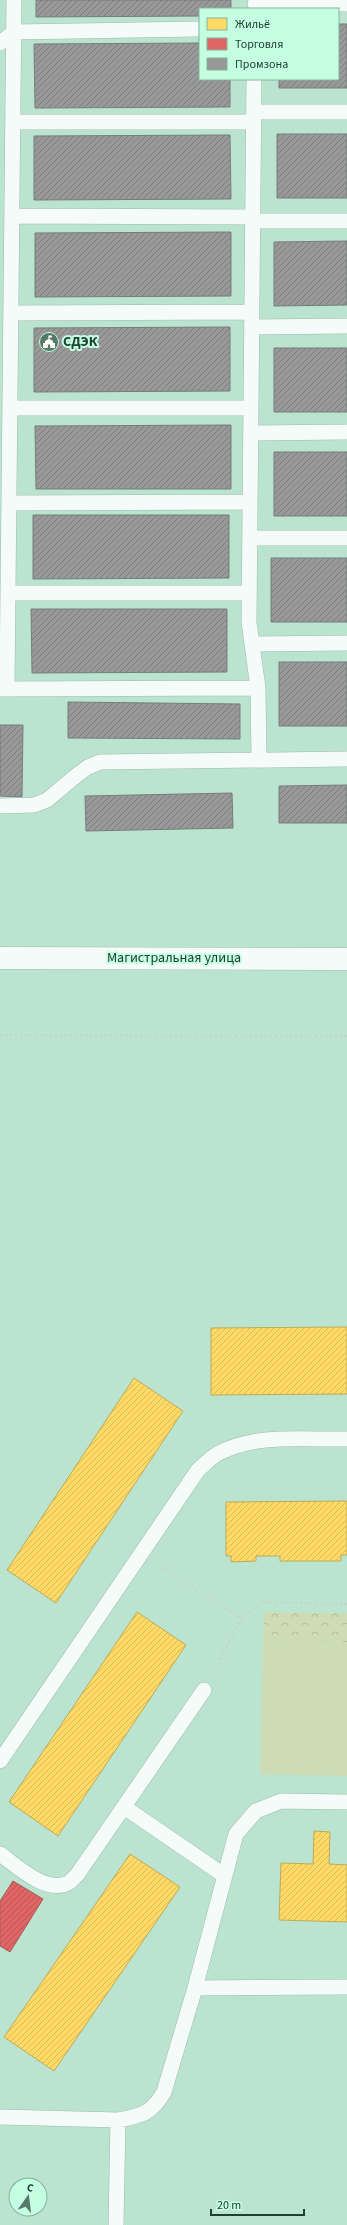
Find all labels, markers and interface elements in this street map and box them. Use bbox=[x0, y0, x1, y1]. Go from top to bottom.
legend bbox=[199, 8, 339, 80]
text: Жильё bbox=[235, 16, 270, 33]
text: Торговля bbox=[235, 36, 283, 53]
text: Промзона bbox=[235, 56, 288, 73]
public building icon: СДЭК bbox=[38, 331, 60, 353]
place label: СДЭК bbox=[63, 332, 98, 352]
street label: Магистральная улица bbox=[107, 948, 241, 968]
north arrow bbox=[8, 2177, 48, 2217]
text: С bbox=[25, 2180, 36, 2196]
scale bar bbox=[211, 2191, 304, 2217]
text: 20 m bbox=[217, 2197, 241, 2214]

